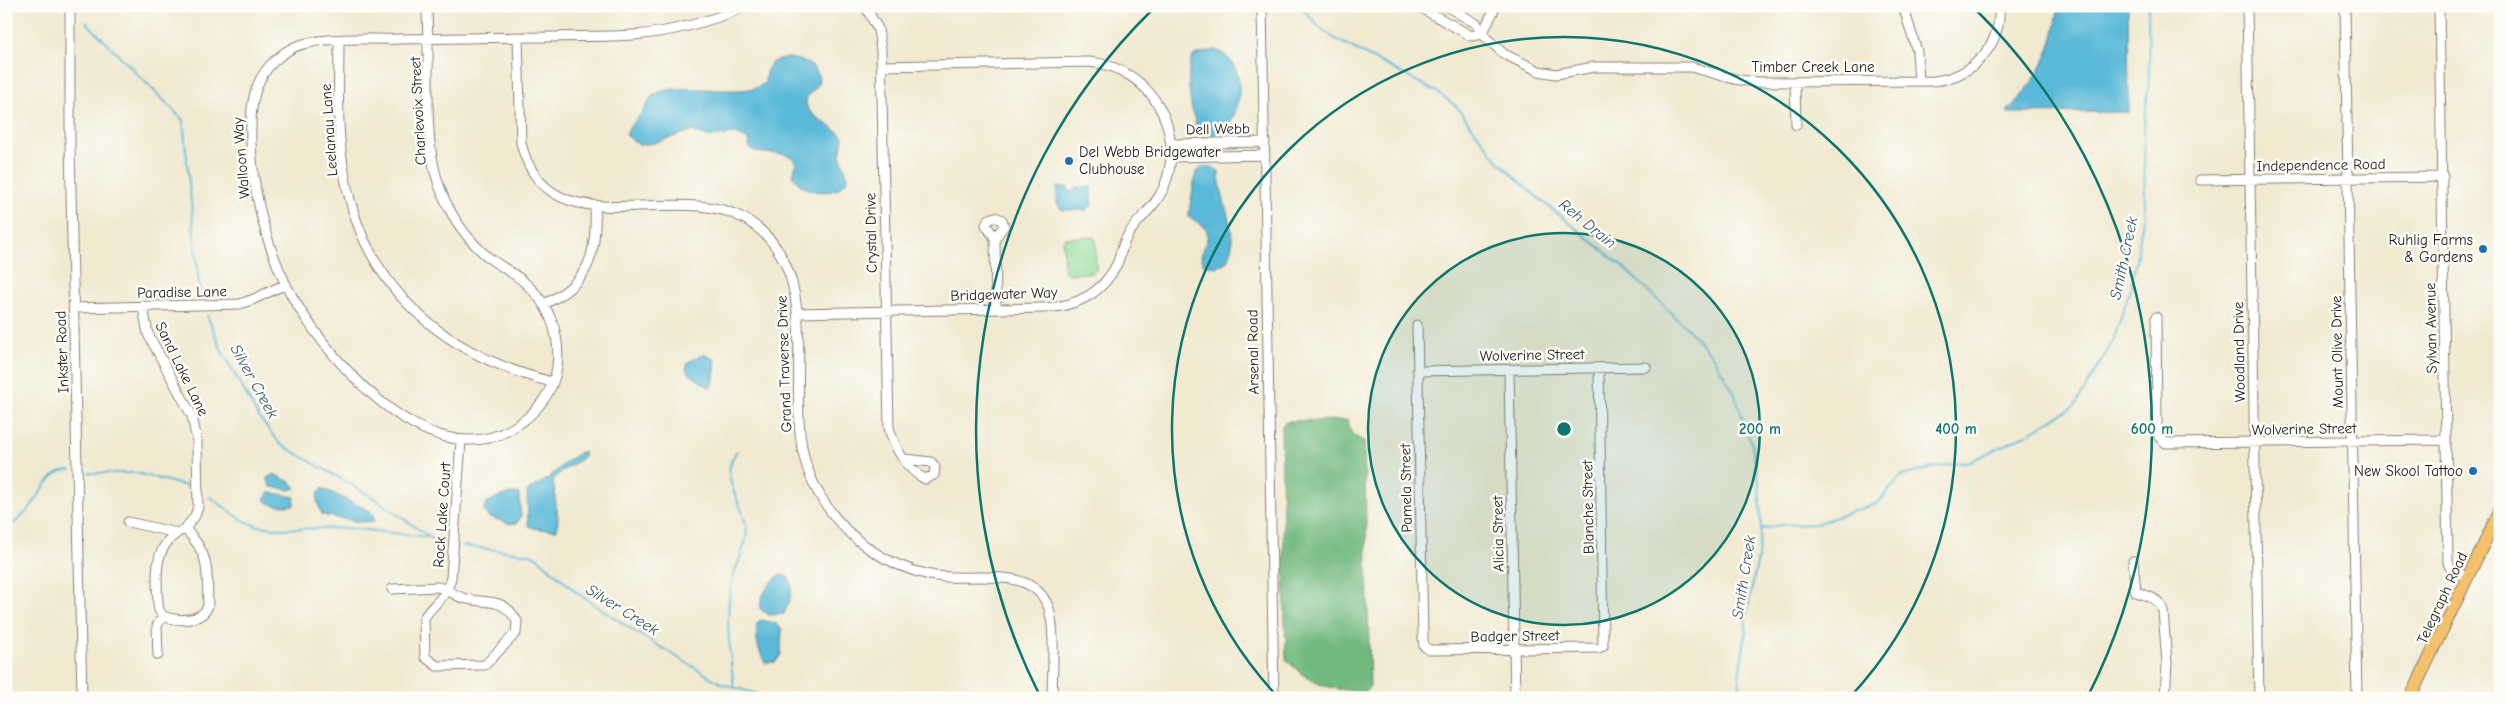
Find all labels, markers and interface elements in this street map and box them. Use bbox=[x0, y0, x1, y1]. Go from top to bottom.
street label: Charlevoix Street bbox=[406, 56, 430, 166]
street label: Timber Creek Lane bbox=[1751, 58, 1875, 76]
street label: Leelanau Lane bbox=[317, 83, 341, 177]
street label: Walloon Way bbox=[228, 116, 254, 200]
street label: Dell Webb bbox=[1186, 119, 1250, 139]
place label: Del Webb Bridgewater Clubhouse bbox=[1079, 143, 1221, 178]
marker: Del Webb Bridgewater Clubhouse bbox=[1063, 155, 1075, 167]
street label: Independence Road bbox=[2256, 155, 2386, 175]
street label: Crystal Drive bbox=[861, 192, 881, 273]
water label: Reh Drain bbox=[1555, 195, 1620, 252]
water label: Smith Creek bbox=[2106, 215, 2142, 301]
place label: Ruhlig Farms & Gardens bbox=[2389, 231, 2473, 266]
marker: Ruhlig Farms & Gardens bbox=[2477, 243, 2489, 255]
street label: Paradise Lane bbox=[137, 282, 228, 302]
street label: Sylvan Avenue bbox=[2421, 282, 2441, 374]
street label: Bridgewater Way bbox=[950, 283, 1058, 305]
street label: Grand Traverse Drive bbox=[773, 295, 795, 433]
street label: Mount Olive Drive bbox=[2327, 295, 2347, 409]
street label: Woodland Drive bbox=[2229, 301, 2249, 403]
street label: Arsenal Road bbox=[1243, 309, 1263, 395]
street label: Inkster Road bbox=[52, 311, 72, 393]
street label: Sand Lake Lane bbox=[151, 319, 213, 419]
water label: Silver Creek bbox=[226, 341, 282, 422]
street label: Wolverine Street bbox=[1479, 345, 1585, 365]
street label: Wolverine Street bbox=[2251, 419, 2357, 439]
centre of rings bbox=[1555, 420, 1573, 438]
text: 200 m bbox=[1739, 420, 1781, 438]
text: 400 m bbox=[1935, 420, 1977, 438]
text: 600 m bbox=[2131, 420, 2173, 438]
street label: Pamela Street bbox=[1396, 443, 1416, 533]
street label: Blanche Street bbox=[1578, 459, 1598, 554]
street label: Rock Lake Court bbox=[429, 461, 455, 568]
place label: New Skool Tattoo bbox=[2354, 462, 2463, 480]
marker: New Skool Tattoo bbox=[2467, 465, 2479, 477]
street label: Alicia Street bbox=[1488, 495, 1508, 572]
water label: Smith Creek bbox=[1729, 534, 1759, 620]
street label: Telegraph Road bbox=[2413, 549, 2471, 647]
water label: Silver Creek bbox=[583, 581, 662, 639]
street label: Badger Street bbox=[1470, 626, 1560, 646]

